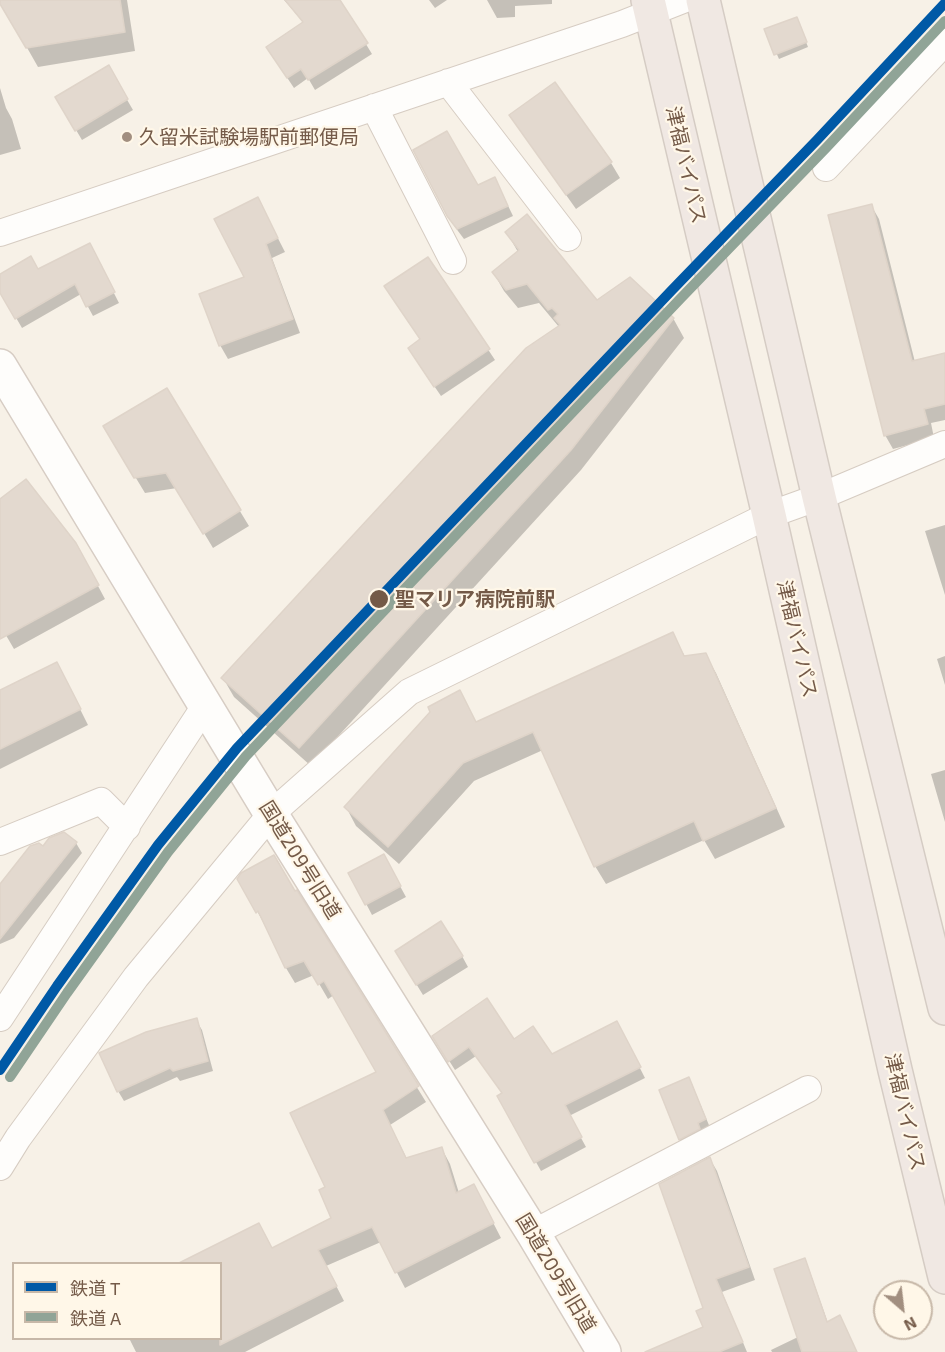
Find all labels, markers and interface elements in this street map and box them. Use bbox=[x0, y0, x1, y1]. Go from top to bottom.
street label: 津福バイパス bbox=[661, 104, 711, 226]
place label: 久留米試験場駅前郵便局 bbox=[139, 125, 359, 149]
marker: 久留米試験場駅前郵便局 bbox=[120, 130, 134, 144]
street label: 津福バイパス bbox=[772, 578, 822, 700]
place label: 聖マリア病院前駅 bbox=[395, 587, 555, 611]
marker: 聖マリア病院前駅 bbox=[368, 588, 390, 610]
street label: 国道209号旧道 bbox=[254, 797, 346, 923]
street label: 津福バイパス bbox=[880, 1051, 930, 1173]
street label: 国道209号旧道 bbox=[511, 1209, 601, 1337]
legend bbox=[12, 1262, 222, 1340]
text: 鉄道 T bbox=[70, 1277, 120, 1299]
north arrow bbox=[873, 1280, 933, 1340]
text: 鉄道 A bbox=[70, 1307, 121, 1329]
text: N bbox=[901, 1313, 920, 1336]

